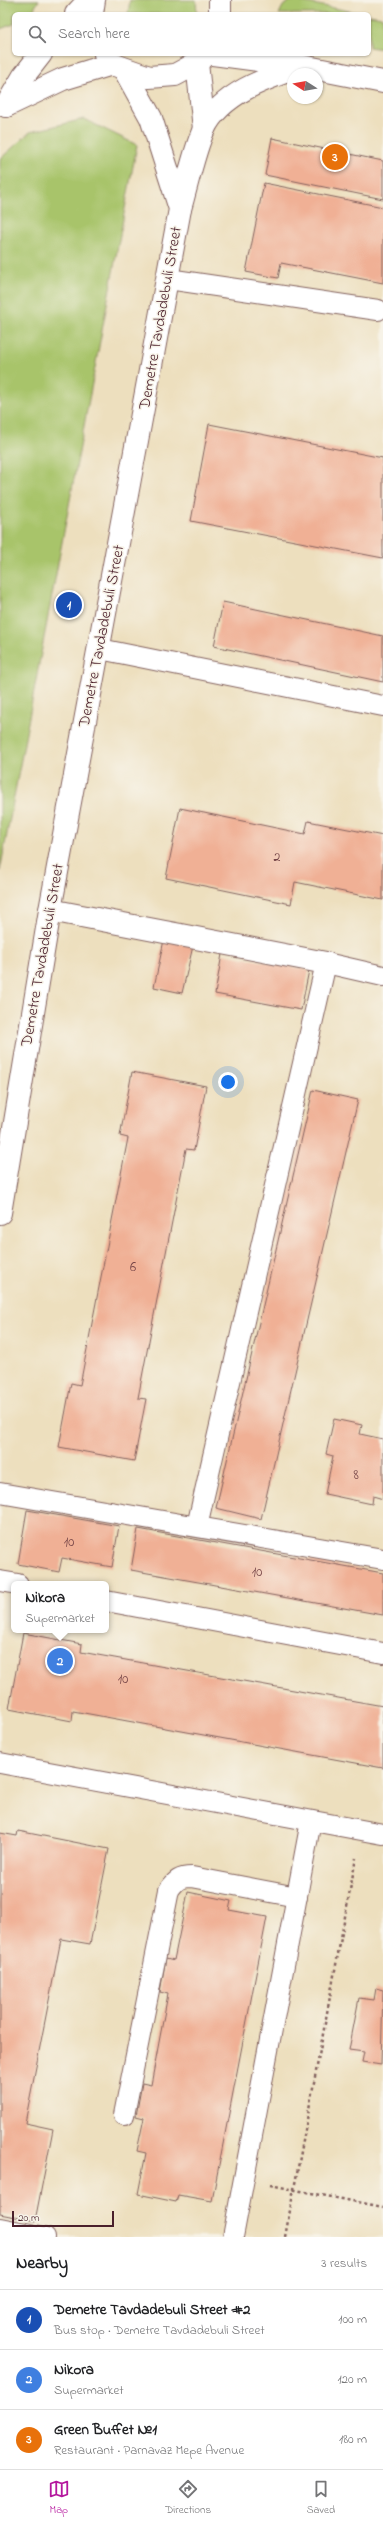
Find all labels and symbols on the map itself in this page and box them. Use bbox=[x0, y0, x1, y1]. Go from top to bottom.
north arrow bbox=[287, 68, 323, 104]
pin: 3 bbox=[322, 142, 348, 172]
street label: Demetre Tavdadebuli Street bbox=[133, 224, 189, 412]
street label: Demetre Tavdadebuli Street bbox=[72, 542, 132, 730]
pin: 1 bbox=[56, 590, 82, 620]
house number: 2 bbox=[274, 847, 281, 868]
street label: Demetre Tavdadebuli Street bbox=[15, 861, 71, 1049]
your location bbox=[218, 1072, 238, 1092]
house number: 6 bbox=[130, 1257, 136, 1278]
house number: 8 bbox=[353, 1465, 359, 1486]
house number: 10 bbox=[64, 1532, 74, 1553]
house number: 10 bbox=[252, 1562, 262, 1583]
pin: 2 bbox=[47, 1646, 73, 1676]
house number: 10 bbox=[118, 1669, 128, 1690]
scale bar bbox=[12, 2209, 114, 2228]

